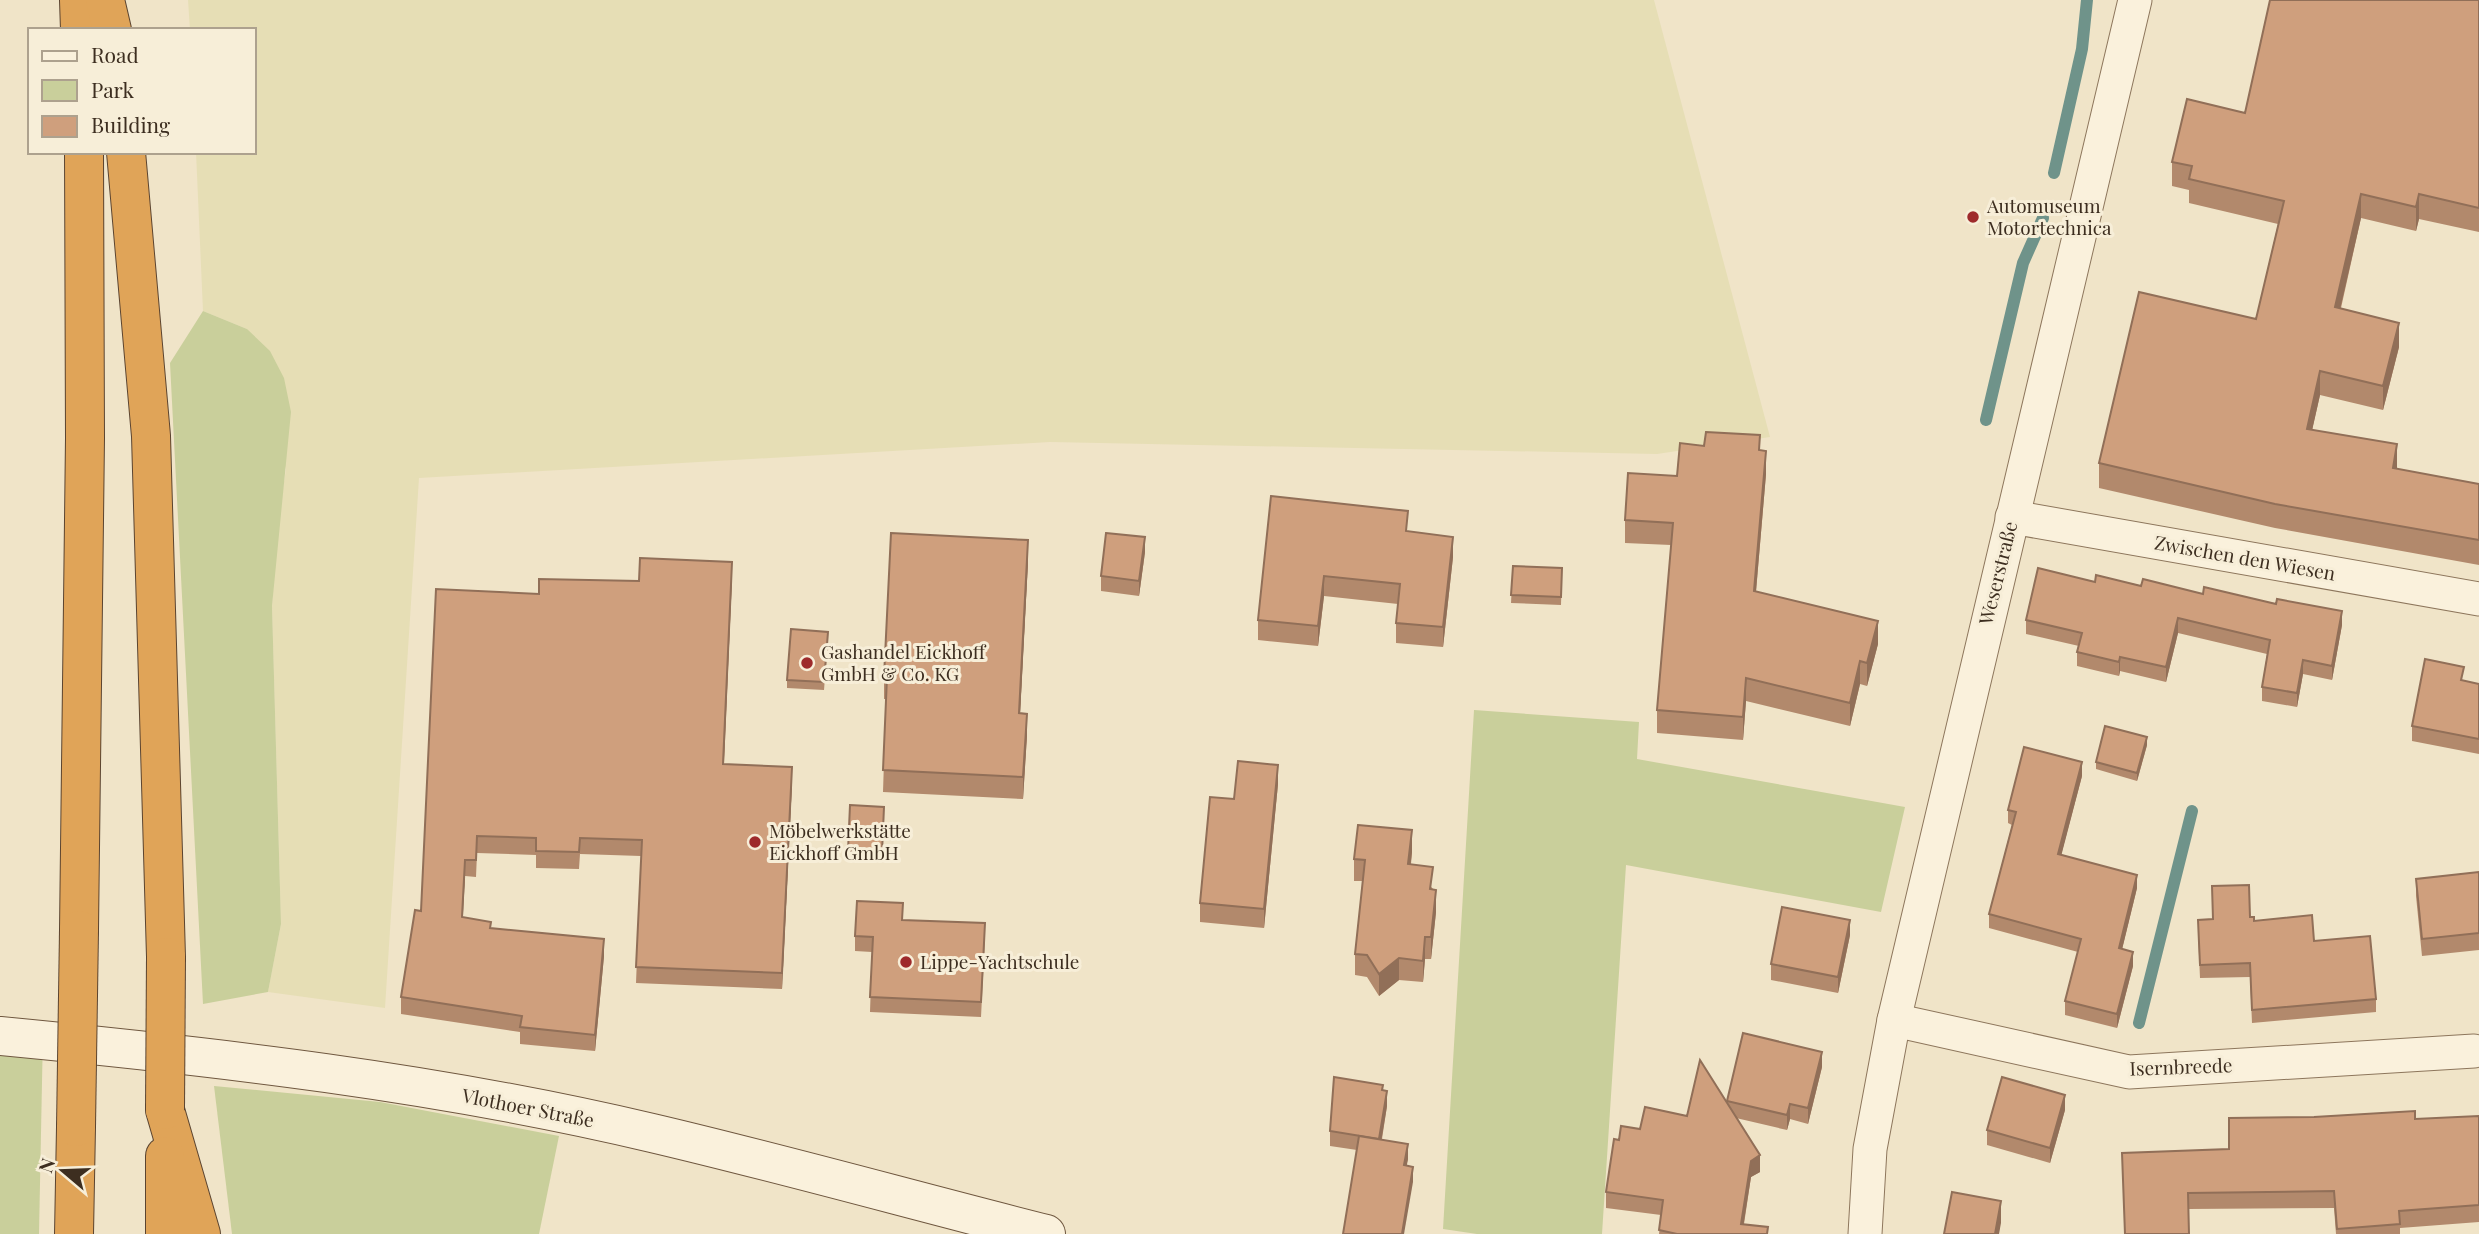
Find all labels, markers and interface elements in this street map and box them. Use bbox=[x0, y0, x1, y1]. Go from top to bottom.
legend bbox=[28, 28, 256, 154]
text: Road bbox=[91, 40, 139, 68]
text: Park bbox=[91, 75, 135, 103]
text: Building bbox=[91, 110, 170, 138]
place label: Automuseum Motortechnica bbox=[1986, 192, 2112, 240]
marker: Automuseum Motortechnica bbox=[1965, 209, 1981, 225]
street label: Weserstraße bbox=[1971, 518, 2022, 628]
street label: Zwischen den Wiesen bbox=[2153, 528, 2338, 586]
place label: Gashandel Eickhoff GmbH & Co. KG bbox=[821, 638, 987, 686]
marker: Gashandel Eickhoff GmbH & Co. KG bbox=[799, 655, 815, 671]
place label: Möbelwerkstätte Eickhoff GmbH bbox=[769, 817, 911, 865]
marker: Möbelwerkstätte Eickhoff GmbH bbox=[747, 834, 763, 850]
place label: Lippe-Yachtschule bbox=[920, 948, 1079, 974]
marker: Lippe-Yachtschule bbox=[898, 954, 914, 970]
street label: Isernbreede bbox=[2129, 1051, 2233, 1081]
street label: Vlothoer Straße bbox=[459, 1081, 596, 1133]
north arrow bbox=[28, 1136, 98, 1206]
text: N bbox=[31, 1154, 61, 1176]

